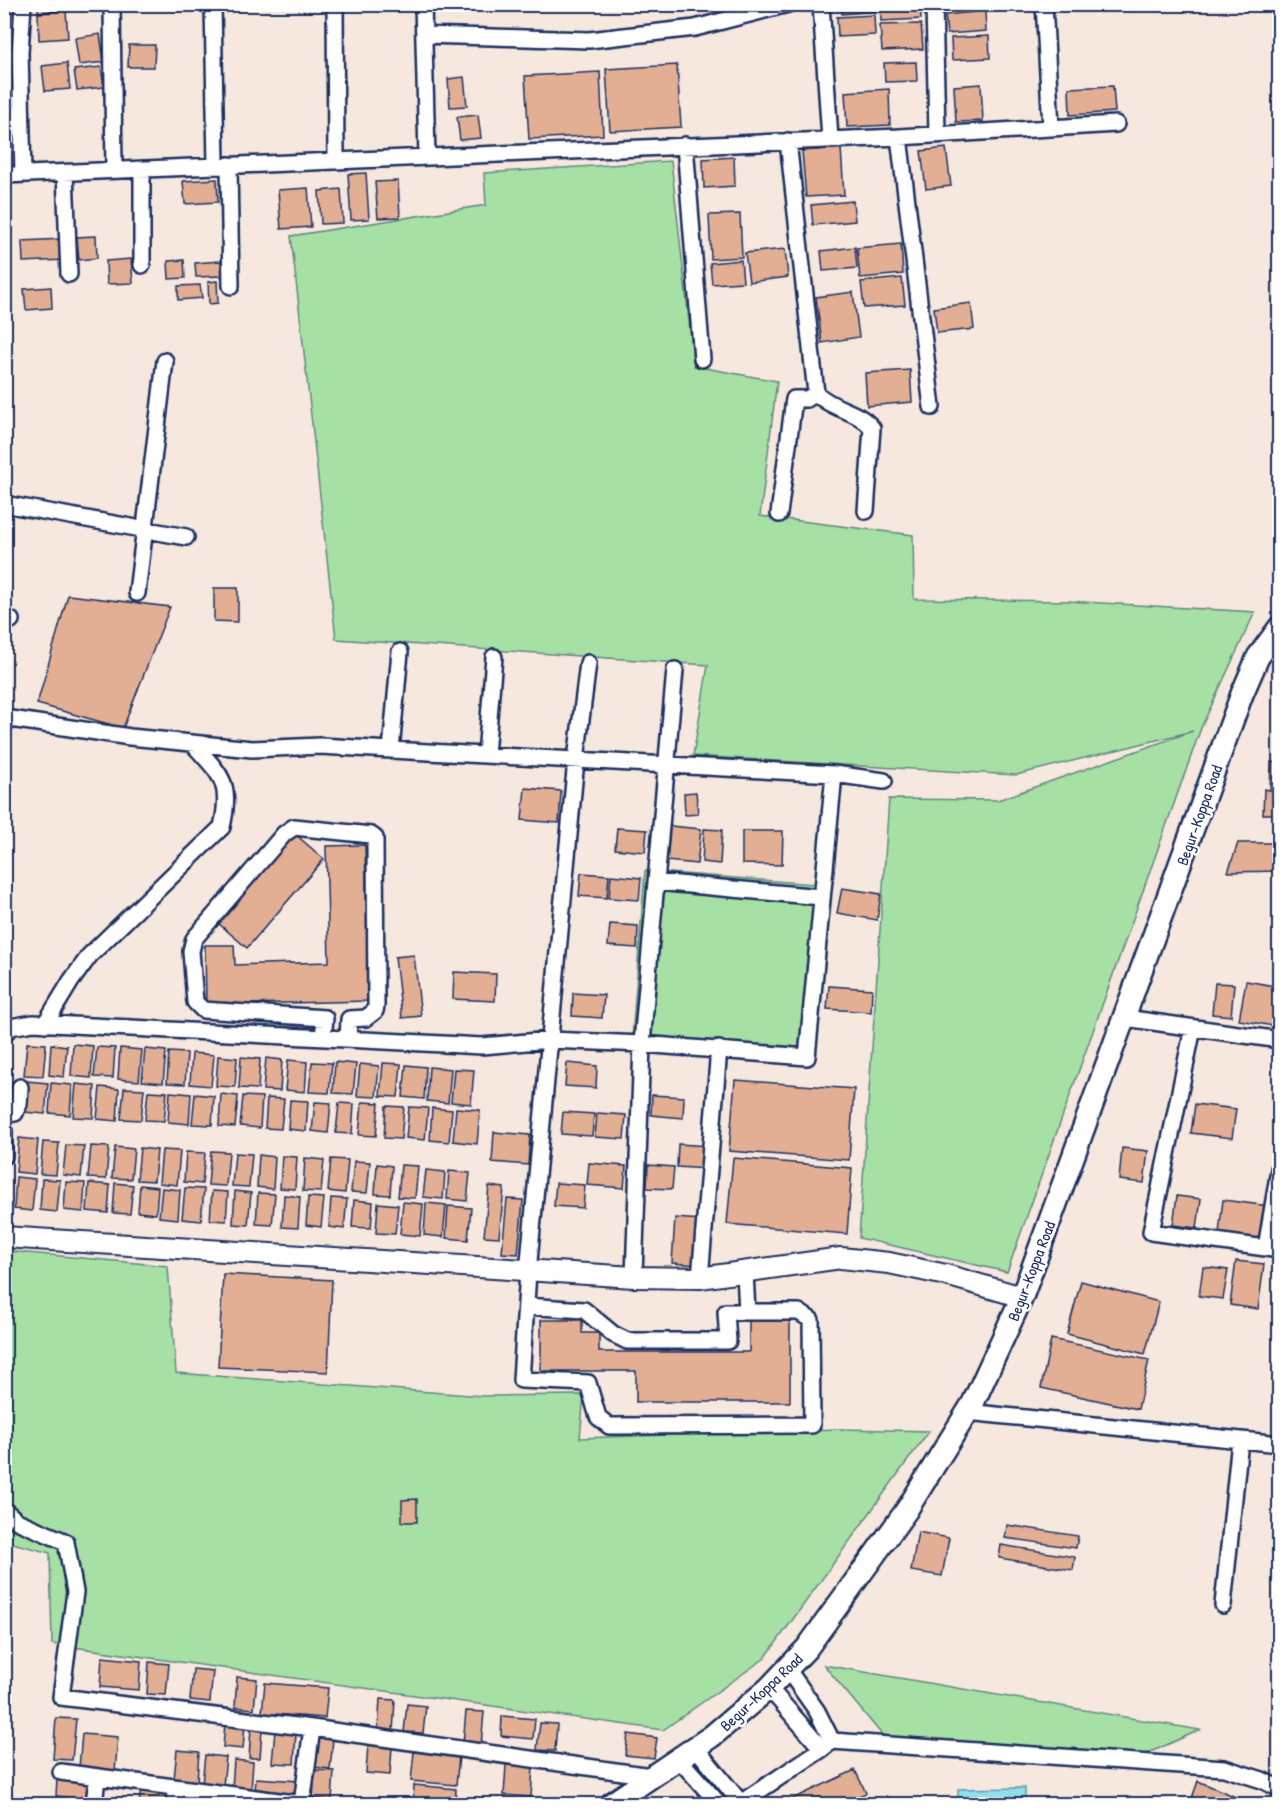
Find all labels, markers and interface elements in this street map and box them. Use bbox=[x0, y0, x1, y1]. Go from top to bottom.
street label: Begur-Koppa Road bbox=[1171, 762, 1227, 868]
street label: Begur-Koppa Road bbox=[1002, 1218, 1060, 1324]
street label: Begur-Koppa Road bbox=[715, 1648, 807, 1736]

